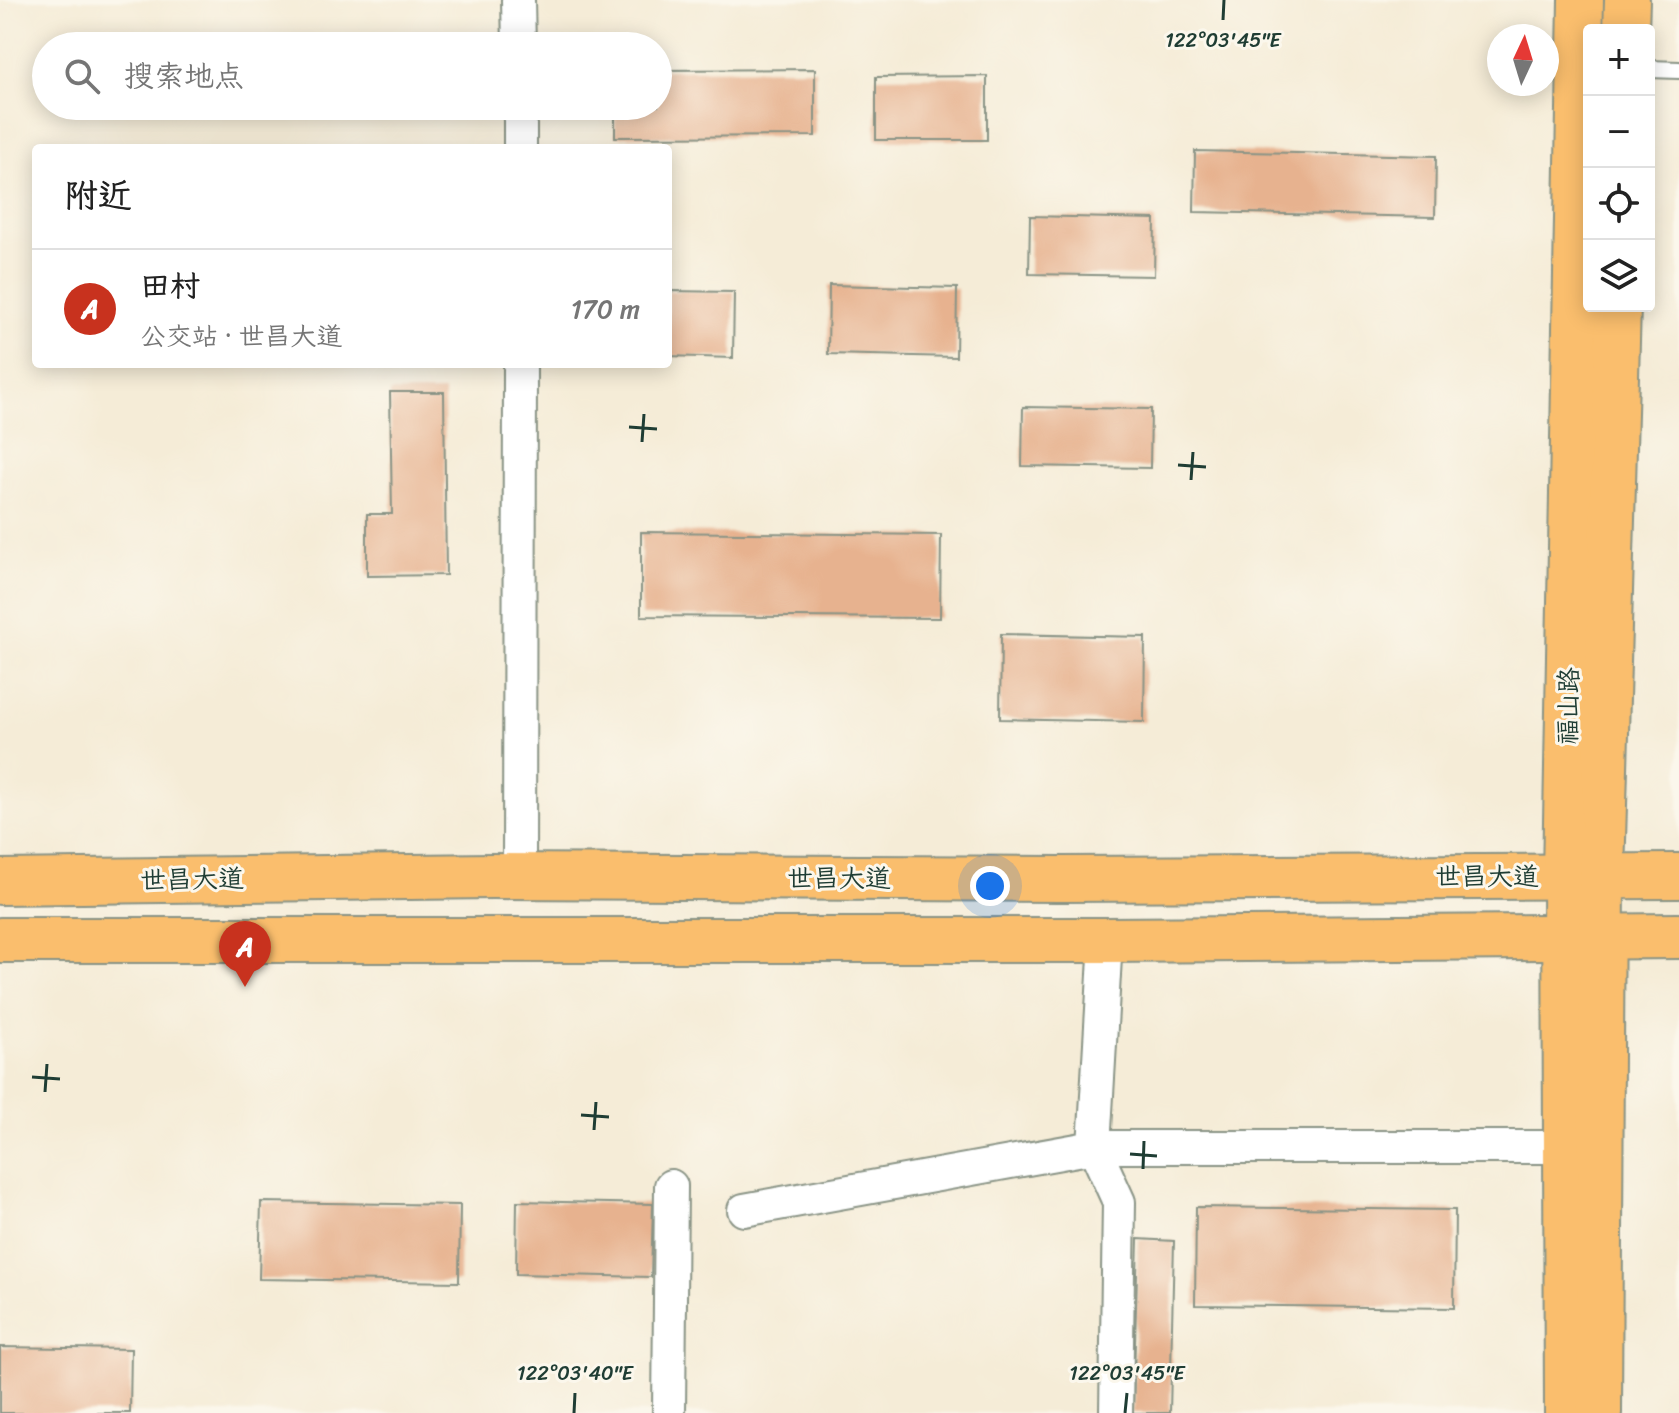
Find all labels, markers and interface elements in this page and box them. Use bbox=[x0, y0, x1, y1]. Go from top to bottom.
text: 122°03'45"E bbox=[1165, 23, 1283, 58]
north arrow bbox=[1487, 24, 1559, 96]
map controls bbox=[1583, 24, 1655, 312]
button: + bbox=[1583, 24, 1655, 96]
search box bbox=[32, 32, 672, 120]
text: 搜索地点 bbox=[124, 49, 244, 103]
icon: search bbox=[60, 54, 104, 98]
button: − bbox=[1583, 96, 1655, 168]
text: 附近 bbox=[64, 166, 132, 226]
button: locate bbox=[1583, 168, 1655, 240]
button: layers bbox=[1583, 240, 1655, 312]
text: 田村 bbox=[140, 259, 200, 313]
text: A bbox=[81, 286, 99, 332]
text: 170 m bbox=[571, 286, 640, 332]
text: 公交站 · 世昌大道 bbox=[140, 313, 343, 359]
street label: 福山路 bbox=[1544, 667, 1592, 745]
street label: 世昌大道 bbox=[1435, 853, 1539, 899]
street label: 世昌大道 bbox=[140, 855, 244, 903]
street label: 世昌大道 bbox=[787, 855, 891, 901]
your location bbox=[970, 866, 1010, 906]
pin: A bbox=[219, 921, 271, 987]
text: 122°03'40"E bbox=[517, 1356, 635, 1391]
text: 122°03'45"E bbox=[1069, 1356, 1187, 1391]

